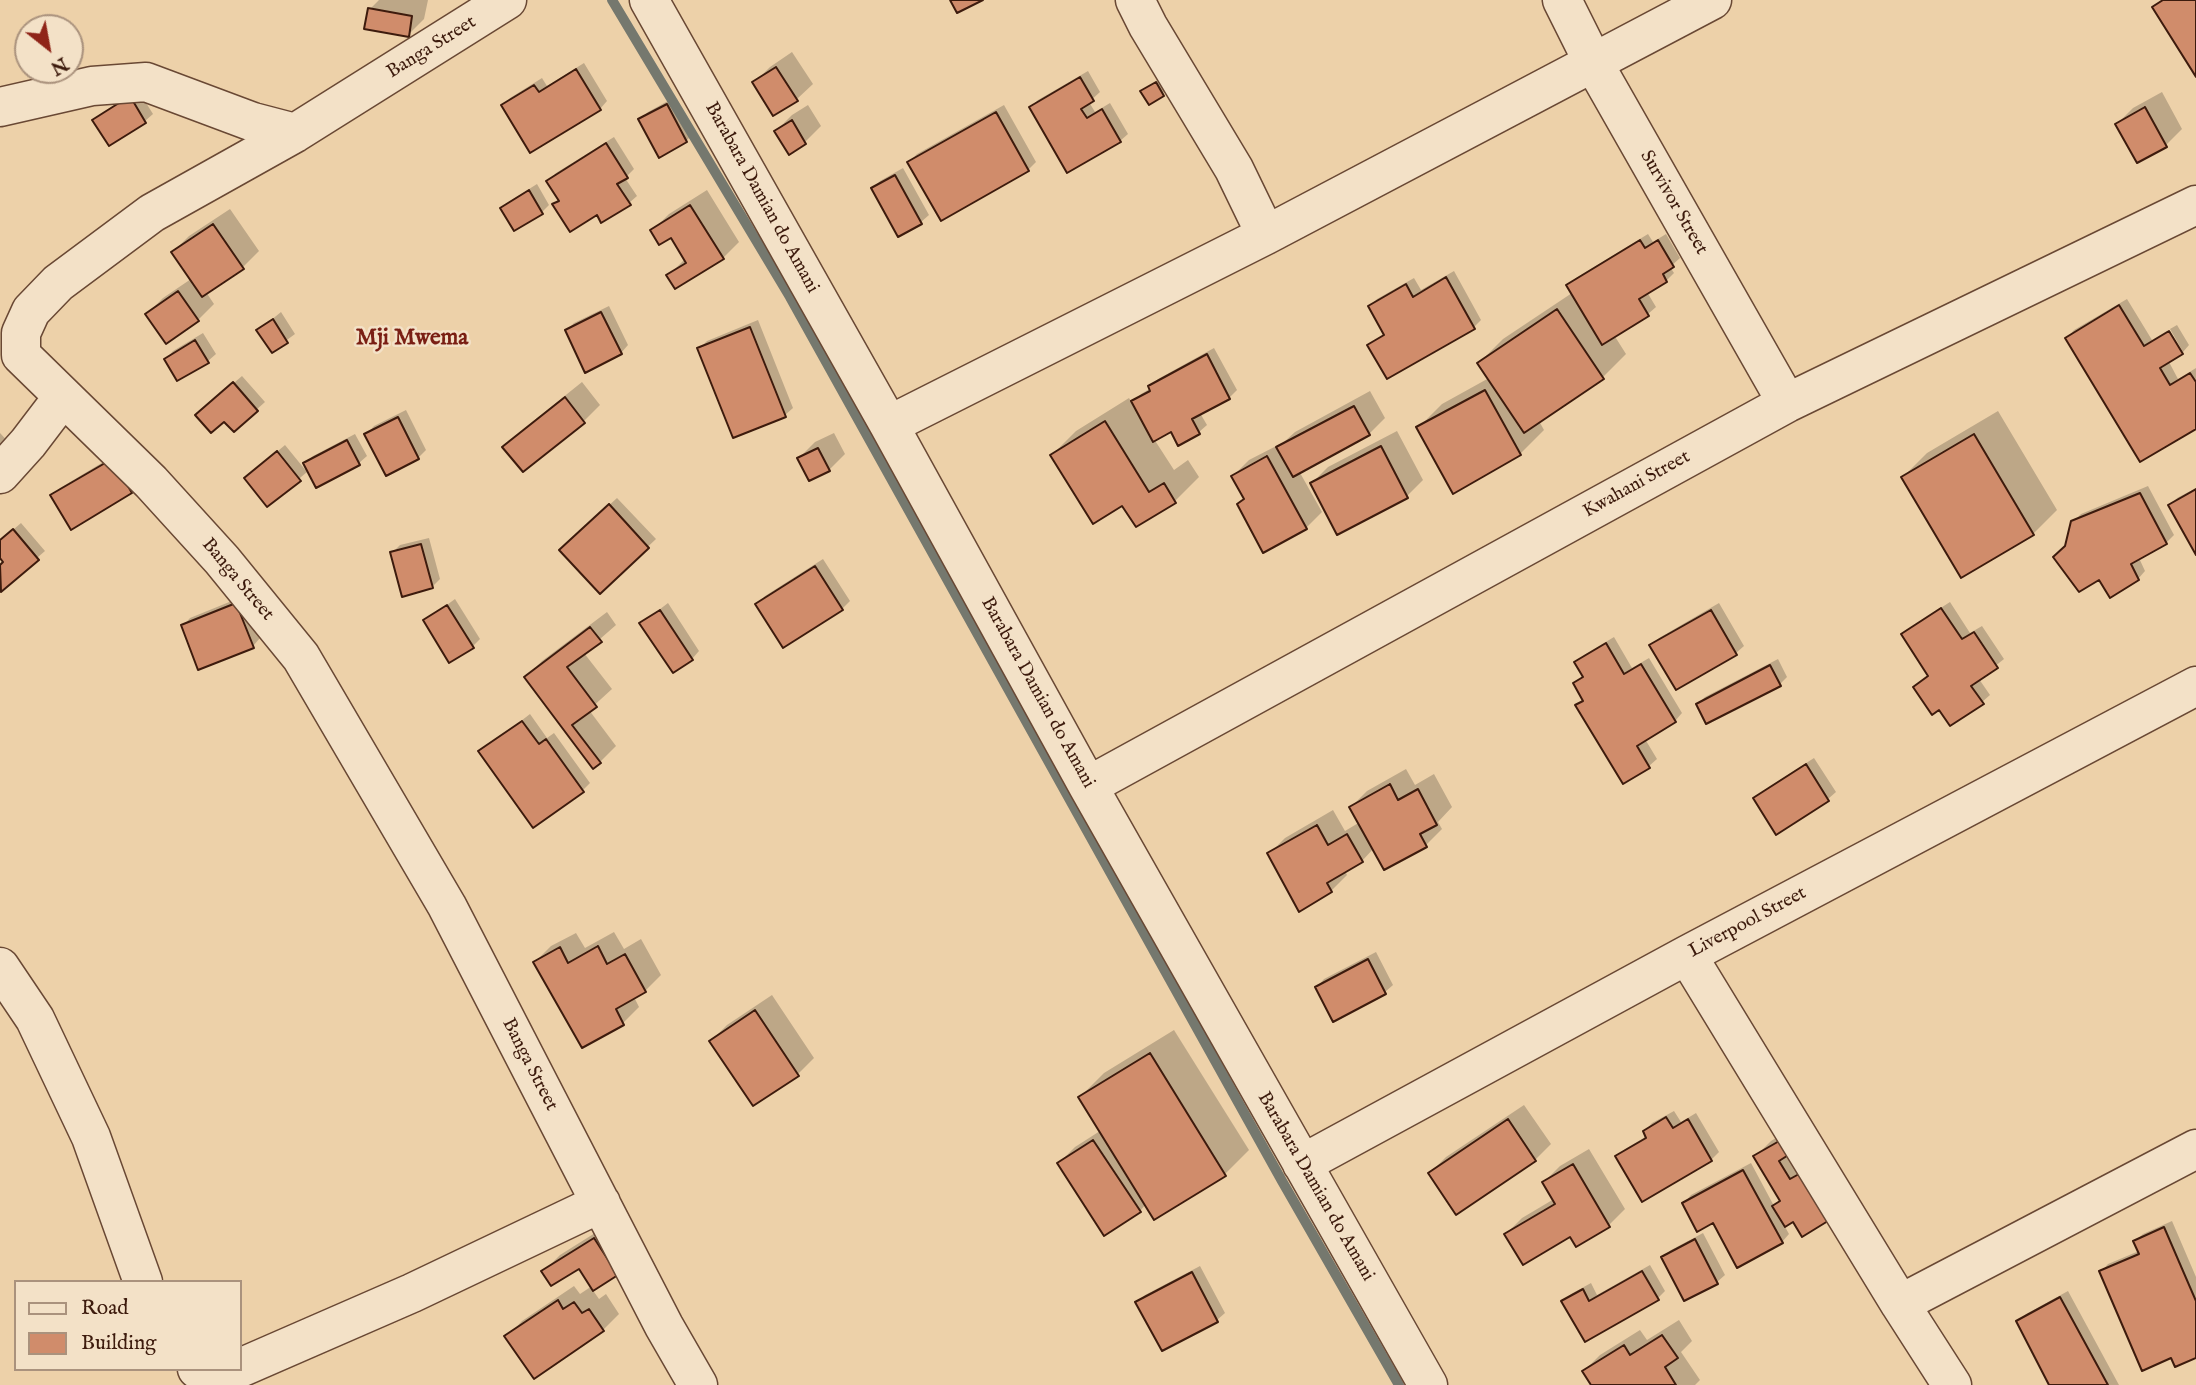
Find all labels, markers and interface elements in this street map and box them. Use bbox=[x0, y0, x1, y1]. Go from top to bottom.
street label: Banga Street bbox=[383, 12, 481, 84]
north arrow bbox=[14, 14, 84, 84]
text: N bbox=[46, 51, 72, 80]
street label: Barabara Damian do Amani bbox=[699, 99, 823, 297]
street label: Survivor Street bbox=[1634, 147, 1712, 259]
district label: Mji Mwema bbox=[356, 325, 468, 353]
street label: Kwahani Street bbox=[1580, 446, 1694, 524]
street label: Banga Street bbox=[196, 534, 278, 626]
street label: Barabara Damian do Amani bbox=[975, 594, 1099, 792]
street label: Liverpool Street bbox=[1685, 882, 1811, 964]
street label: Banga Street bbox=[496, 1015, 562, 1115]
street label: Barabara Damian do Amani bbox=[1251, 1088, 1379, 1286]
legend bbox=[14, 1280, 242, 1371]
text: Road bbox=[81, 1295, 128, 1322]
text: Building bbox=[81, 1330, 156, 1357]

